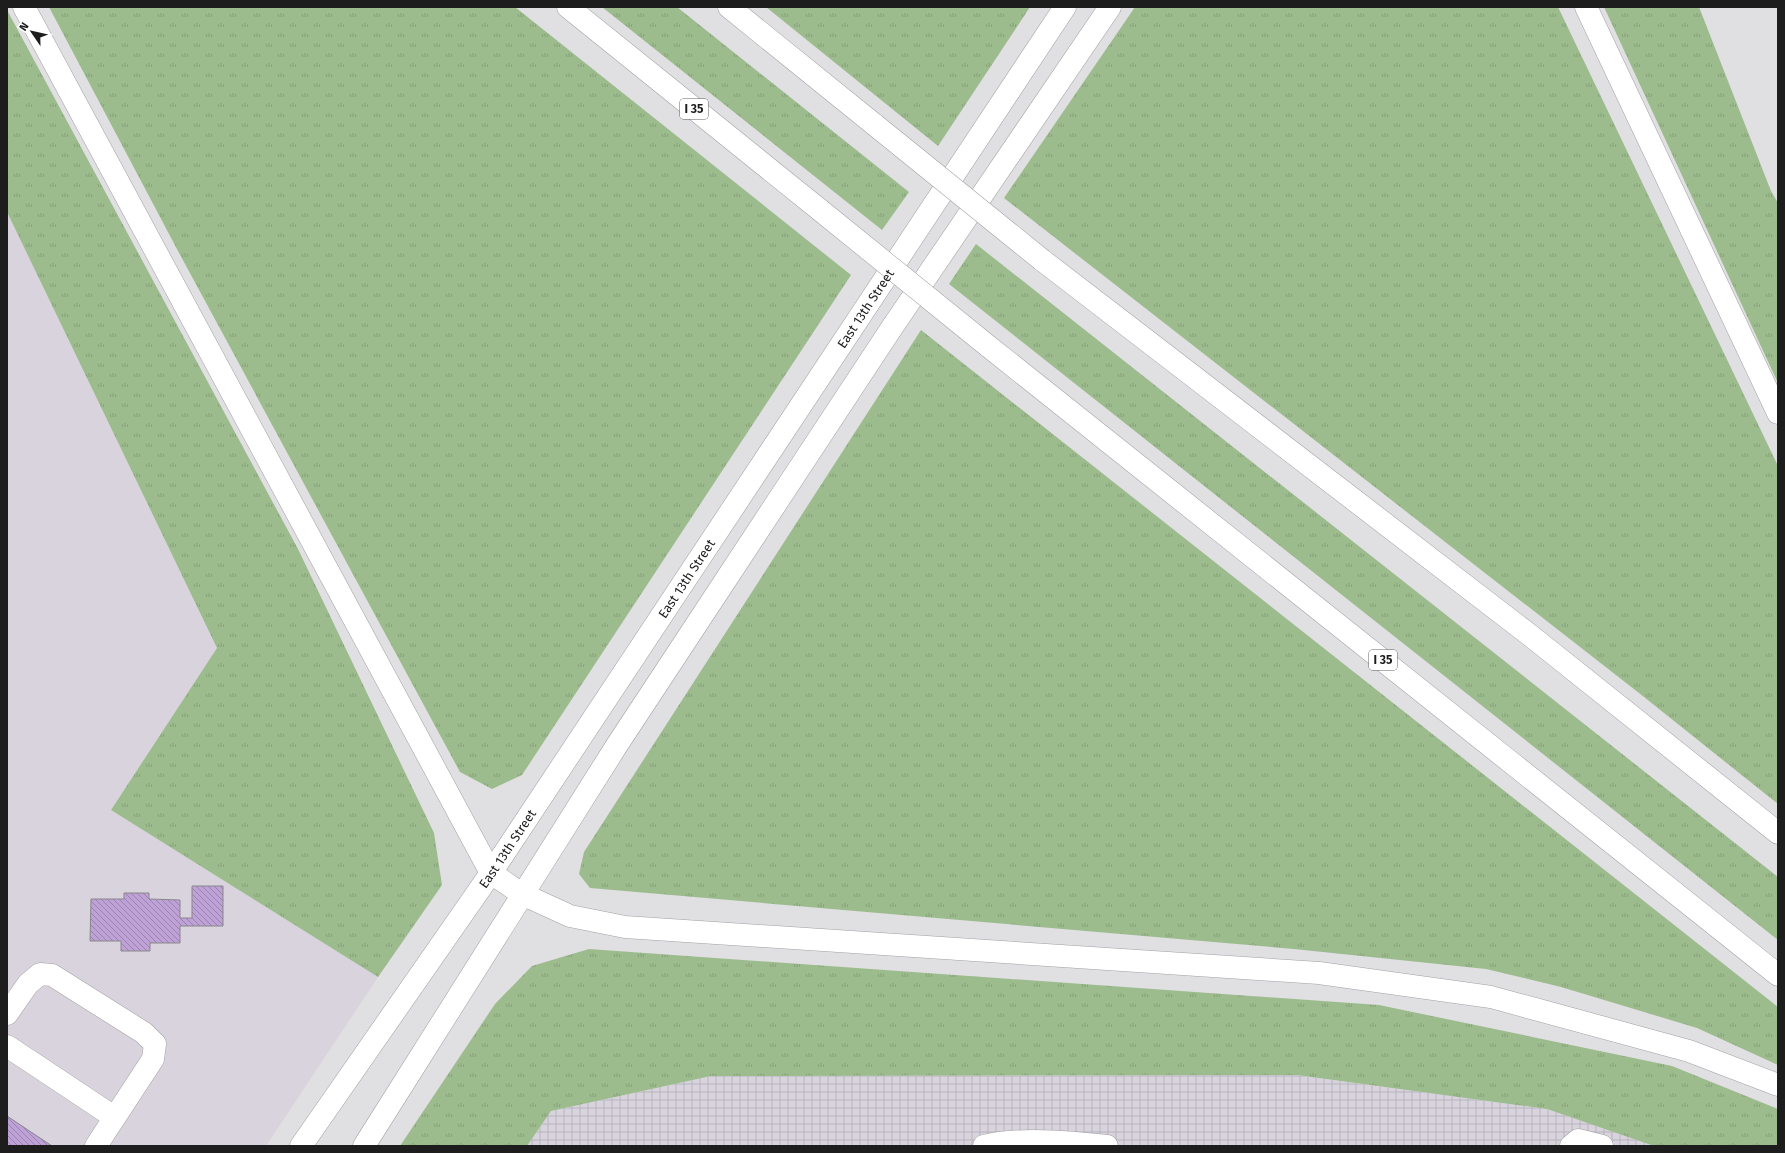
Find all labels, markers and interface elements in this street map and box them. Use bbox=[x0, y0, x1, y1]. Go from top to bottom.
north arrow bbox=[12, 12, 52, 52]
text: N bbox=[17, 20, 32, 33]
road number: I 35 bbox=[680, 99, 708, 119]
street label: East 13th Street bbox=[834, 266, 897, 351]
street label: East 13th Street bbox=[655, 536, 718, 621]
road number: I 35 bbox=[1369, 650, 1397, 670]
street label: East 13th Street bbox=[476, 806, 539, 891]

